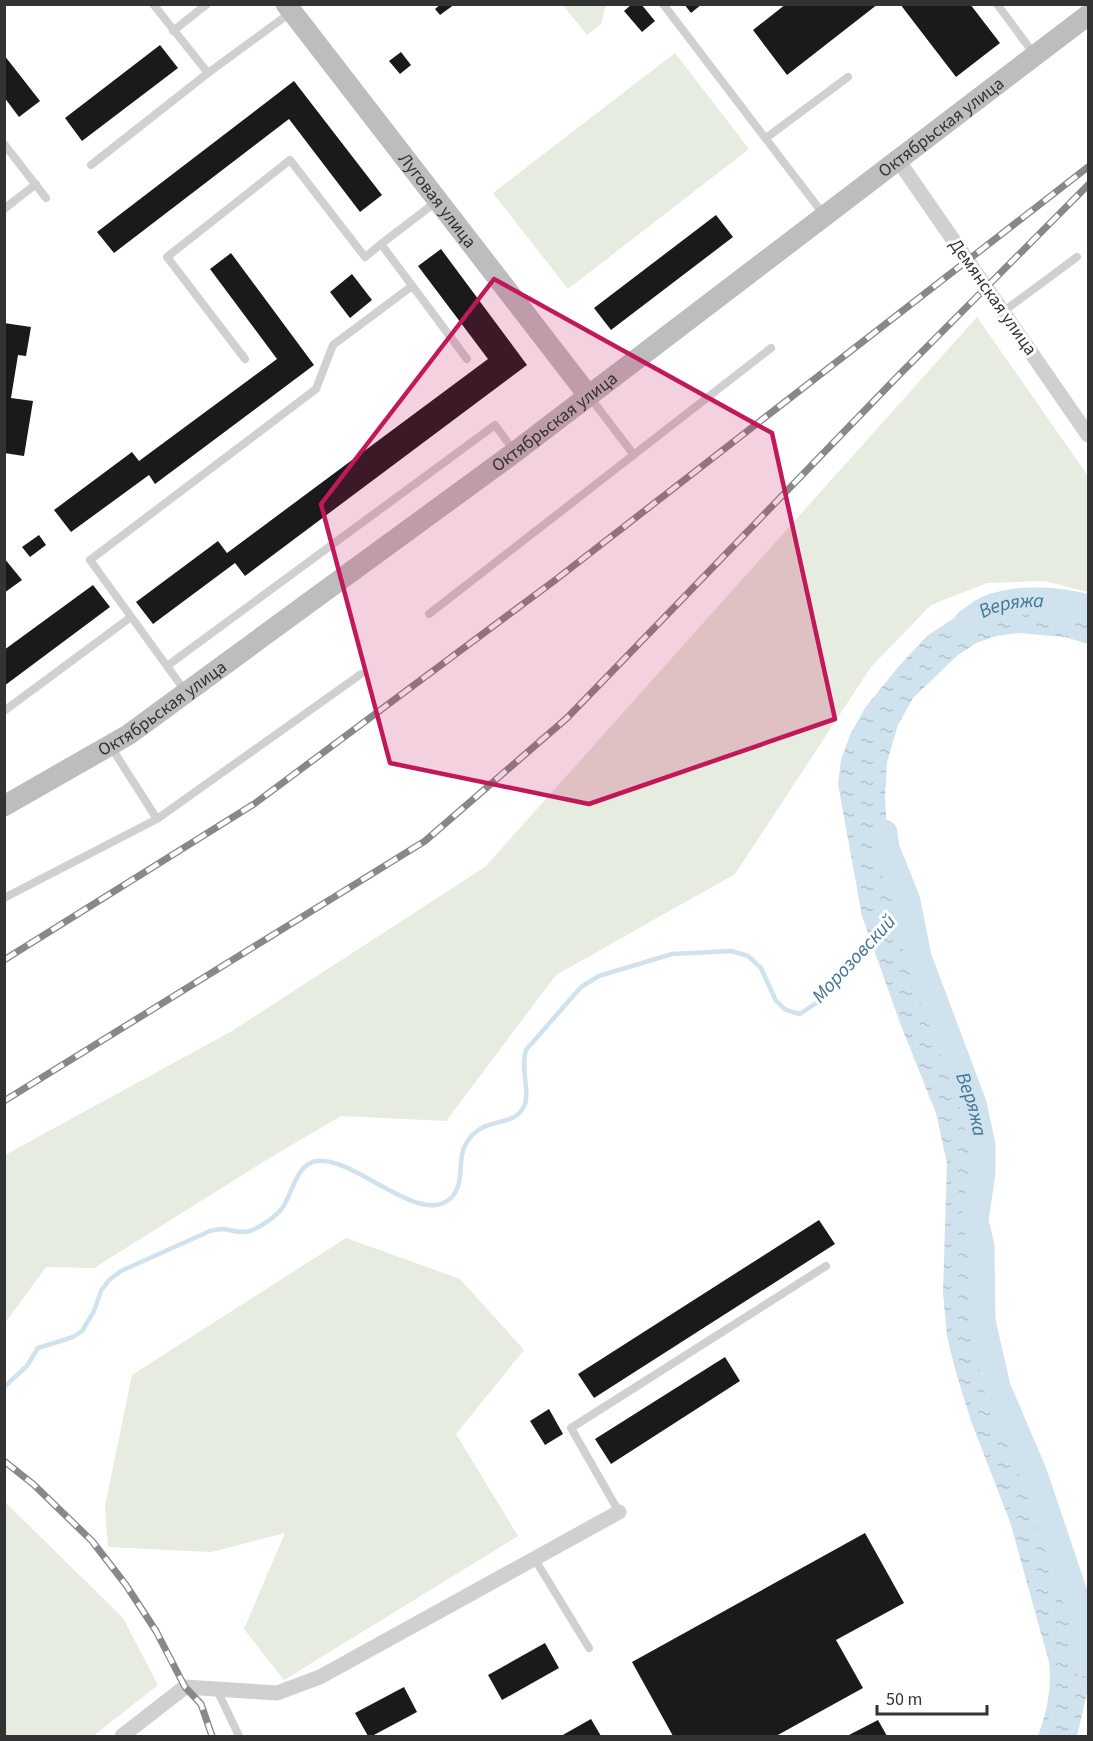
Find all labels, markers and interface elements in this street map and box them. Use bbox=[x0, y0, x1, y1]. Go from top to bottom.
street label: Октябрьская улица bbox=[873, 71, 1009, 183]
street label: Луговая улица bbox=[393, 147, 482, 253]
street label: Демянская улица bbox=[943, 234, 1043, 360]
street label: Октябрьская улица bbox=[486, 366, 623, 478]
water label: Веряжа bbox=[974, 587, 1044, 625]
street label: Октябрьская улица bbox=[93, 655, 232, 762]
water label: Морозовский bbox=[806, 908, 902, 1010]
water label: Веряжа bbox=[948, 1068, 994, 1139]
scale bar bbox=[877, 1678, 986, 1716]
text: 50 m bbox=[886, 1687, 922, 1712]

